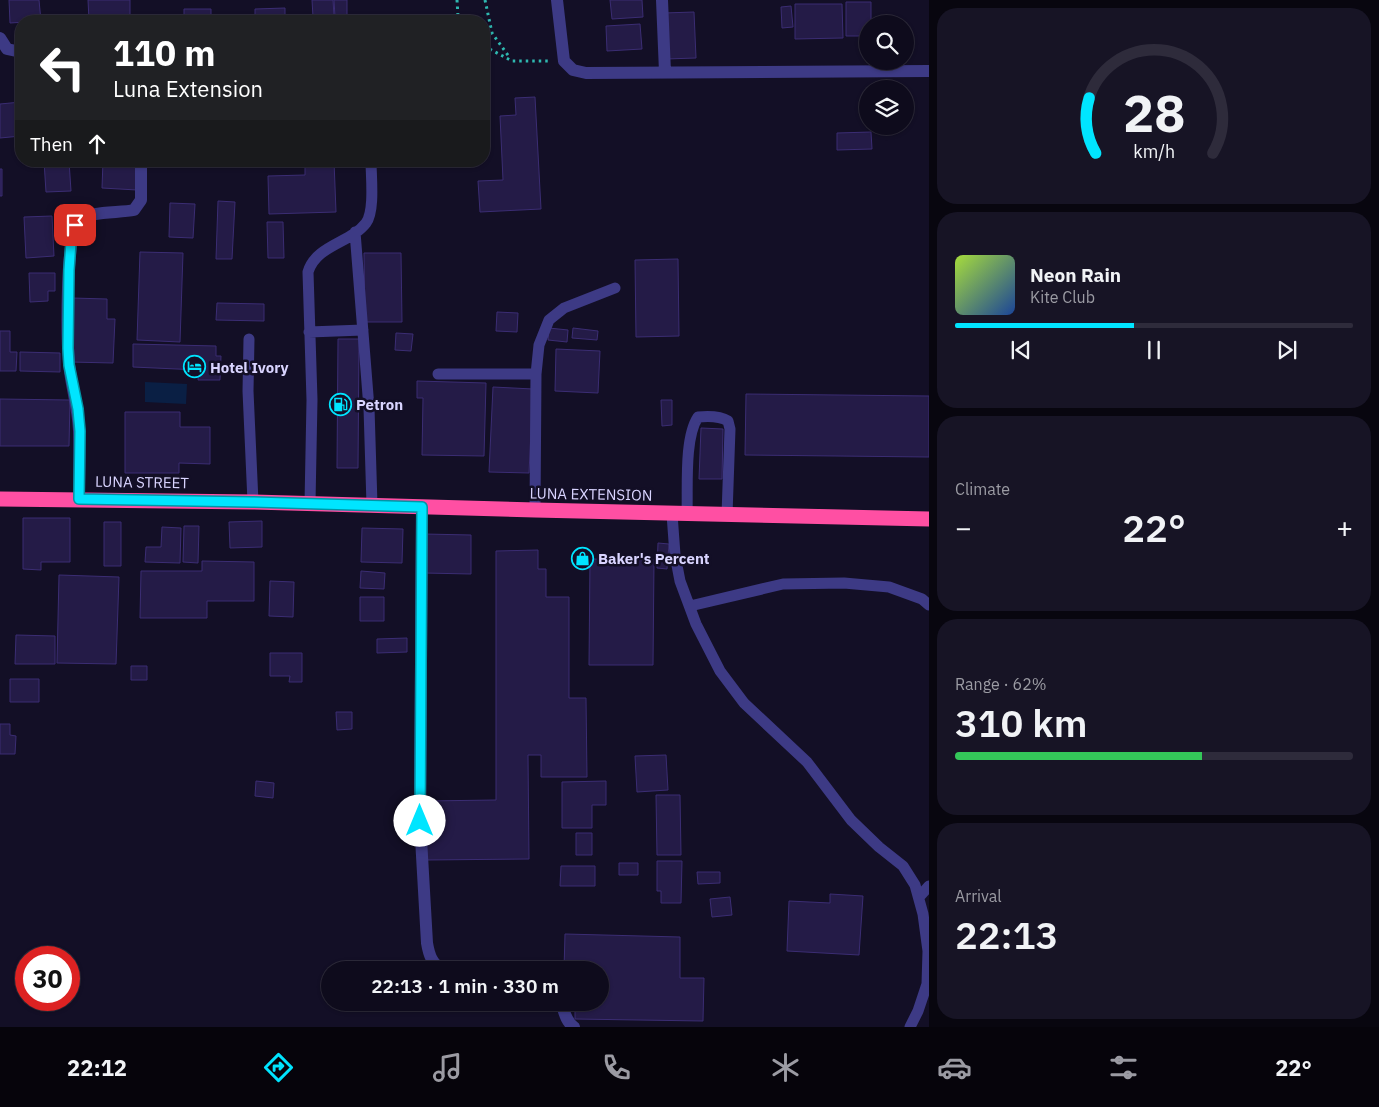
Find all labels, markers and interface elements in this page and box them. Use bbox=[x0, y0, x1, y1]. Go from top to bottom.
map controls bbox=[859, 15, 914, 135]
button: search bbox=[859, 15, 914, 70]
text: 110 m bbox=[113, 30, 216, 76]
icon: left bbox=[30, 35, 95, 100]
text: Luna Extension bbox=[113, 74, 263, 103]
text: 28 bbox=[1123, 79, 1185, 146]
button: layers bbox=[859, 80, 914, 135]
icon: ahead bbox=[83, 130, 111, 158]
text: Then bbox=[30, 132, 73, 156]
text: km/h bbox=[1133, 140, 1175, 163]
pin bbox=[54, 204, 96, 246]
icon: arrive bbox=[61, 211, 89, 239]
text: Neon Rain bbox=[1030, 263, 1121, 287]
text: Kite Club bbox=[1030, 287, 1095, 307]
icon: previous bbox=[1007, 336, 1035, 364]
icon: pause bbox=[1140, 336, 1168, 364]
icon: next bbox=[1273, 336, 1301, 364]
hotel icon: Hotel Ivory bbox=[182, 355, 206, 379]
place label: Hotel Ivory bbox=[210, 358, 288, 377]
fuel station icon: Petron bbox=[328, 392, 352, 416]
place label: Petron bbox=[356, 395, 403, 414]
street label: LUNA STREET bbox=[95, 472, 189, 492]
text: Climate bbox=[955, 479, 1010, 499]
street label: LUNA EXTENSION bbox=[529, 483, 653, 505]
text: 22° bbox=[1122, 503, 1186, 552]
text: − bbox=[955, 509, 972, 546]
text: + bbox=[1336, 509, 1353, 546]
shop icon: Baker's Percent bbox=[570, 546, 594, 570]
place label: Baker's Percent bbox=[598, 549, 710, 568]
text: Range · 62% bbox=[955, 674, 1047, 694]
text: 310 km bbox=[955, 698, 1087, 747]
position arrow bbox=[393, 794, 445, 846]
text: Arrival bbox=[955, 886, 1002, 906]
text: 22:13 bbox=[955, 910, 1058, 959]
speed limit sign: 30 bbox=[15, 946, 80, 1011]
text: 22:13 · 1 min · 330 m bbox=[371, 974, 559, 998]
icon: directions bbox=[261, 1050, 296, 1085]
icon: music bbox=[430, 1050, 465, 1085]
icon: phone bbox=[599, 1050, 634, 1085]
icon: climate bbox=[768, 1050, 803, 1085]
icon: car bbox=[937, 1050, 972, 1085]
icon: filters bbox=[1106, 1050, 1141, 1085]
text: 22:12 bbox=[67, 1053, 127, 1082]
text: 22° bbox=[1275, 1053, 1312, 1082]

